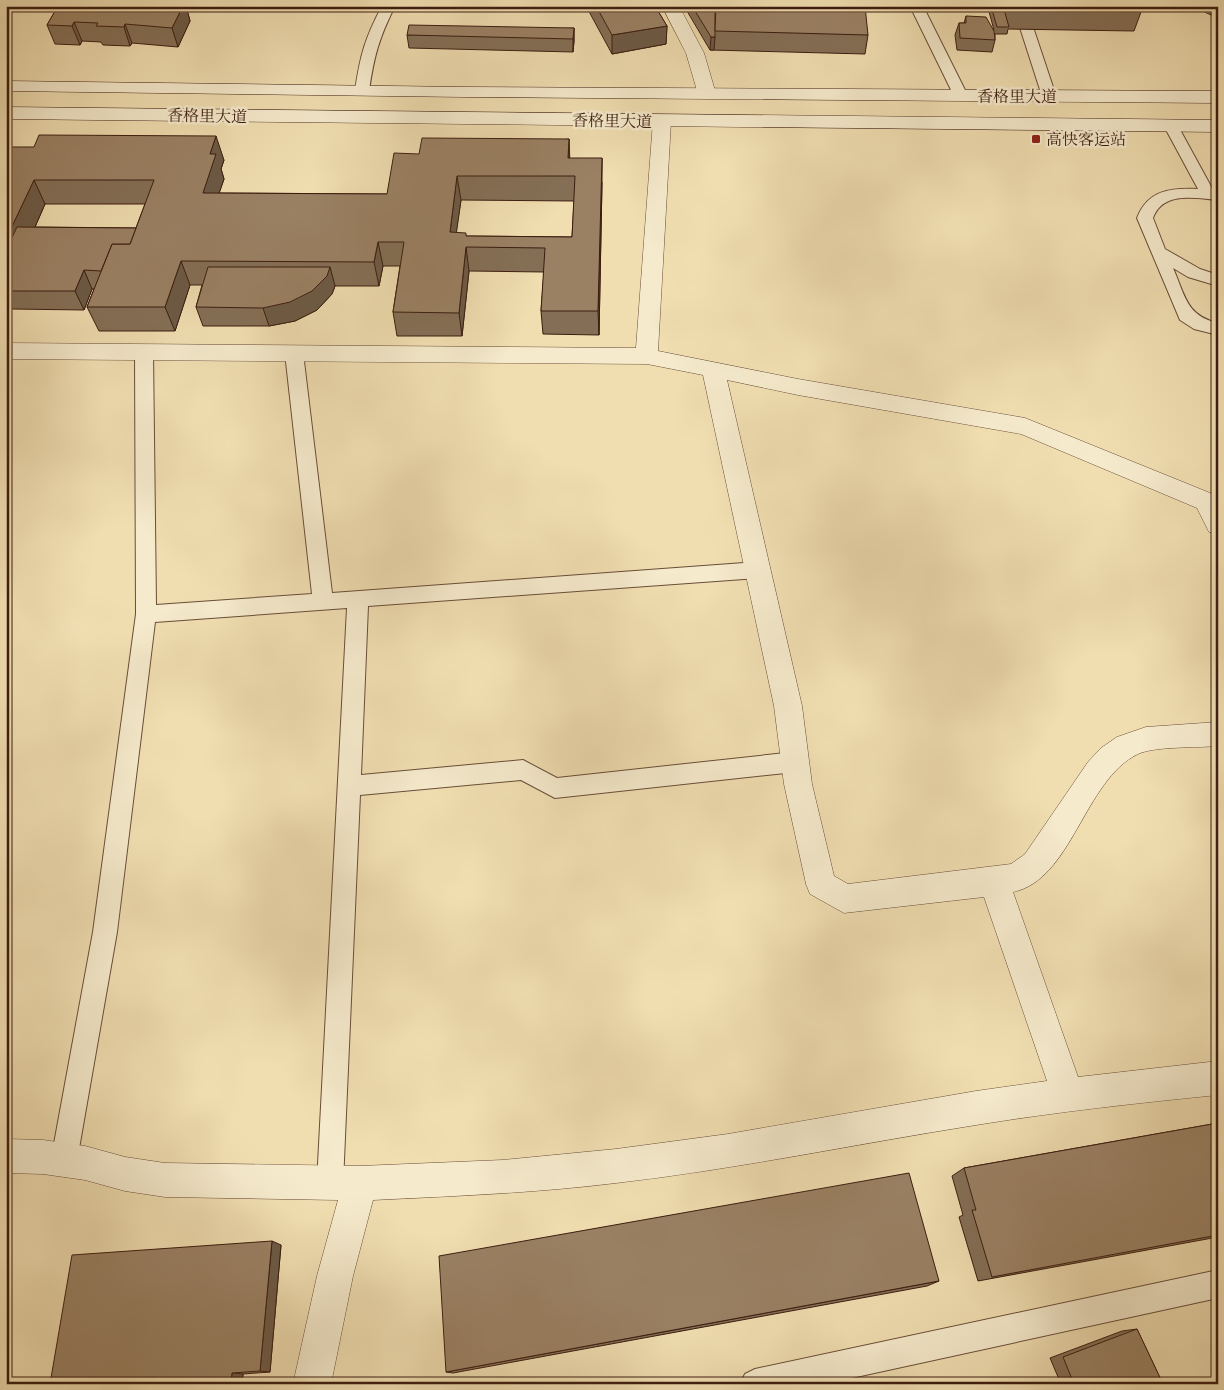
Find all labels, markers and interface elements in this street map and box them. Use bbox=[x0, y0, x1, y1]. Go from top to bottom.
street label: 香格里大道 bbox=[977, 86, 1057, 107]
street label: 香格里大道 bbox=[167, 105, 247, 127]
street label: 香格里大道 bbox=[572, 110, 652, 132]
place label: 高快客运站 bbox=[1046, 129, 1126, 150]
marker: 高快客运站 bbox=[1030, 133, 1042, 145]

